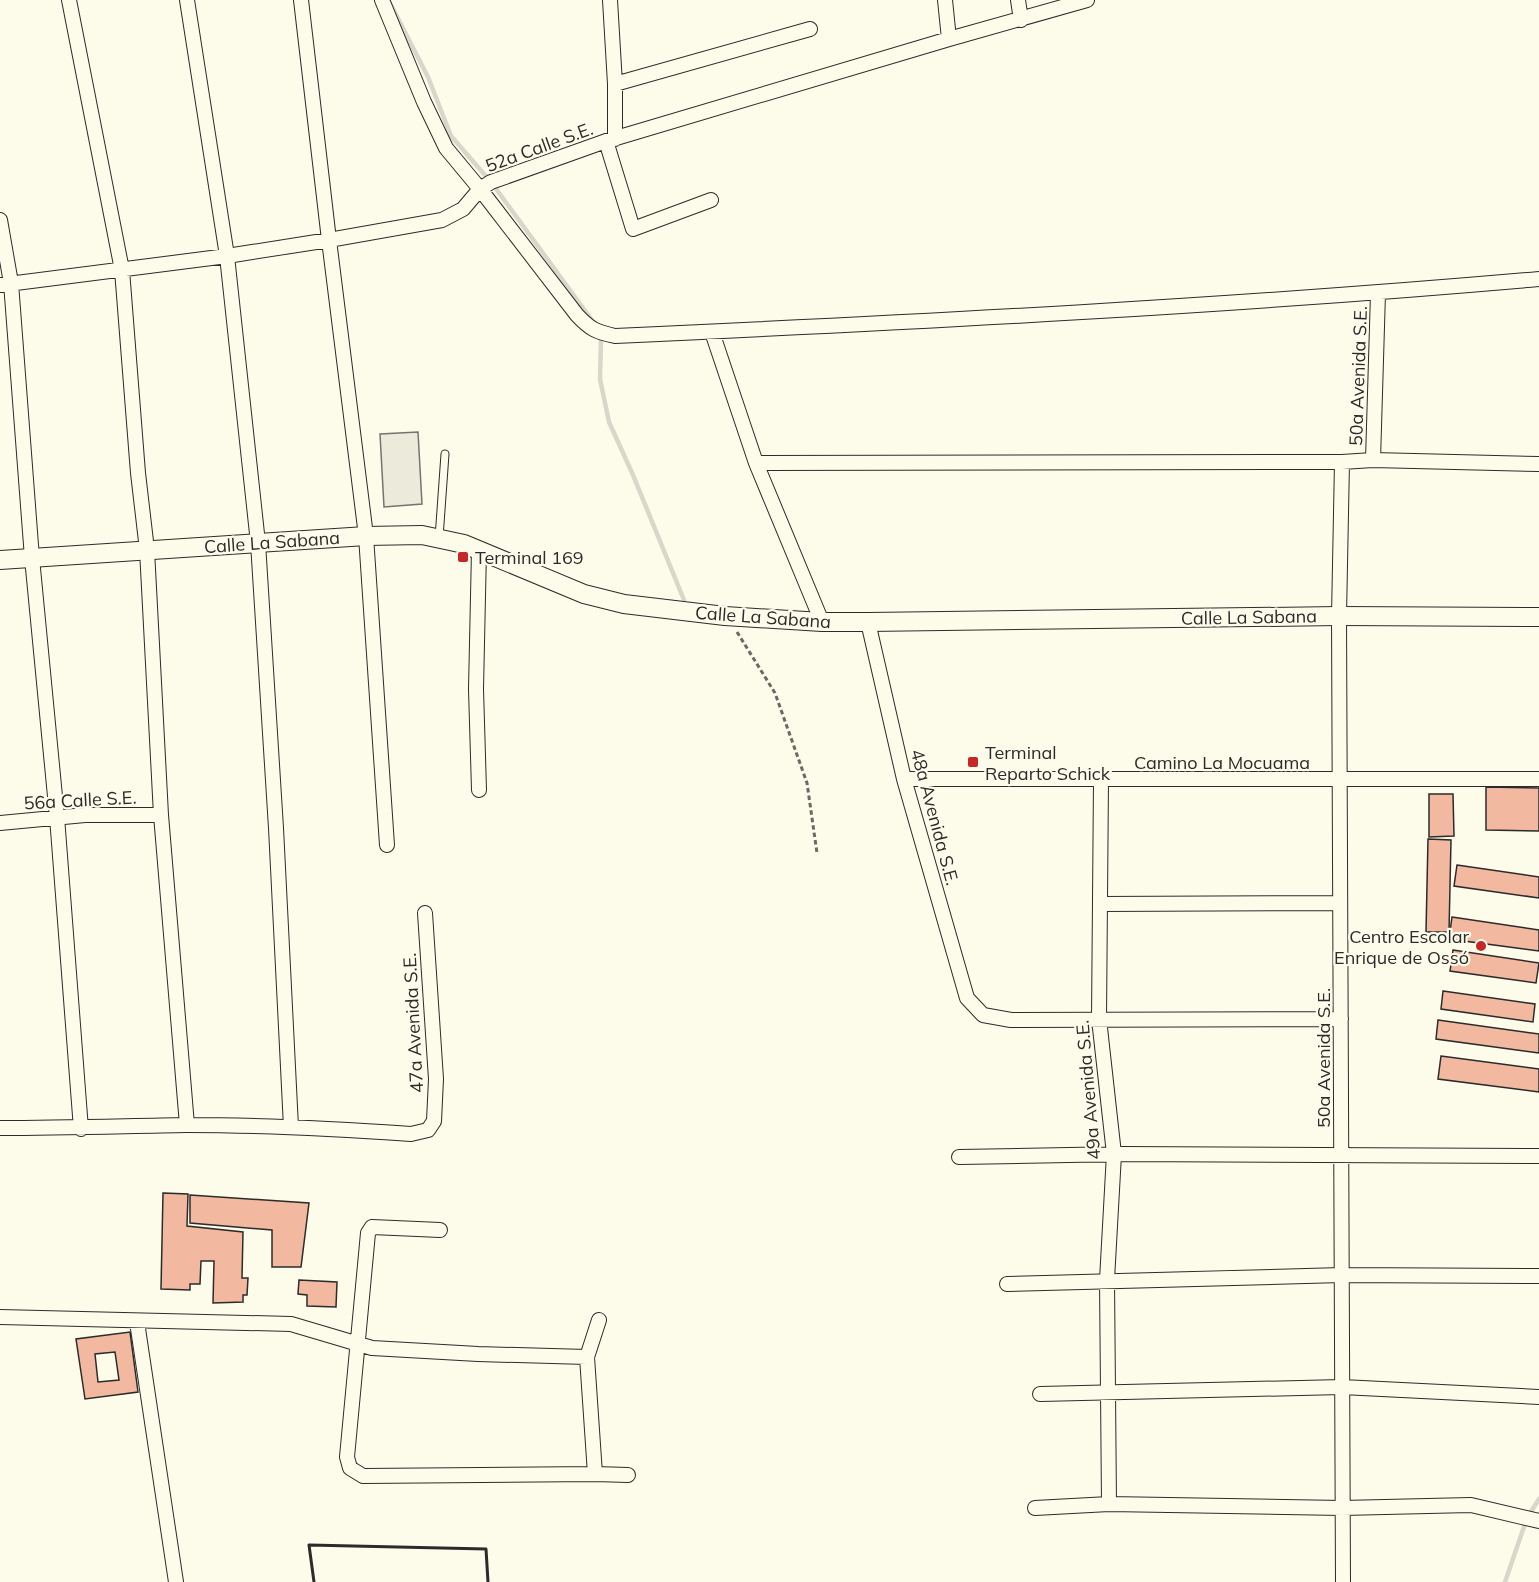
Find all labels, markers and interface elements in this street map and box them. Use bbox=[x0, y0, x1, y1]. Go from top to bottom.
street label: 52a Calle S.E. bbox=[482, 117, 596, 177]
street label: 50a Avenida S.E. bbox=[1344, 306, 1372, 446]
street label: Calle La Sabana bbox=[203, 526, 341, 558]
place label: Terminal 169 bbox=[475, 546, 584, 569]
marker: Terminal 169 bbox=[456, 550, 470, 564]
street label: Calle La Sabana bbox=[694, 601, 832, 633]
street label: Calle La Sabana bbox=[1181, 604, 1317, 630]
place label: Terminal Reparto Schick bbox=[985, 741, 1111, 785]
street label: 48a Avenida S.E. bbox=[906, 746, 964, 888]
street label: Camino La Mocuama bbox=[1134, 751, 1310, 774]
marker: Terminal Reparto Schick bbox=[966, 755, 980, 769]
street label: 56a Calle S.E. bbox=[23, 786, 137, 814]
place label: Centro Escolar Enrique de Ossó bbox=[1334, 925, 1469, 969]
marker: Centro Escolar Enrique de Ossó bbox=[1474, 939, 1488, 953]
street label: 47a Avenida S.E. bbox=[398, 952, 428, 1094]
street label: 50a Avenida S.E. bbox=[1312, 988, 1335, 1128]
street label: 49a Avenida S.E. bbox=[1070, 1019, 1106, 1161]

